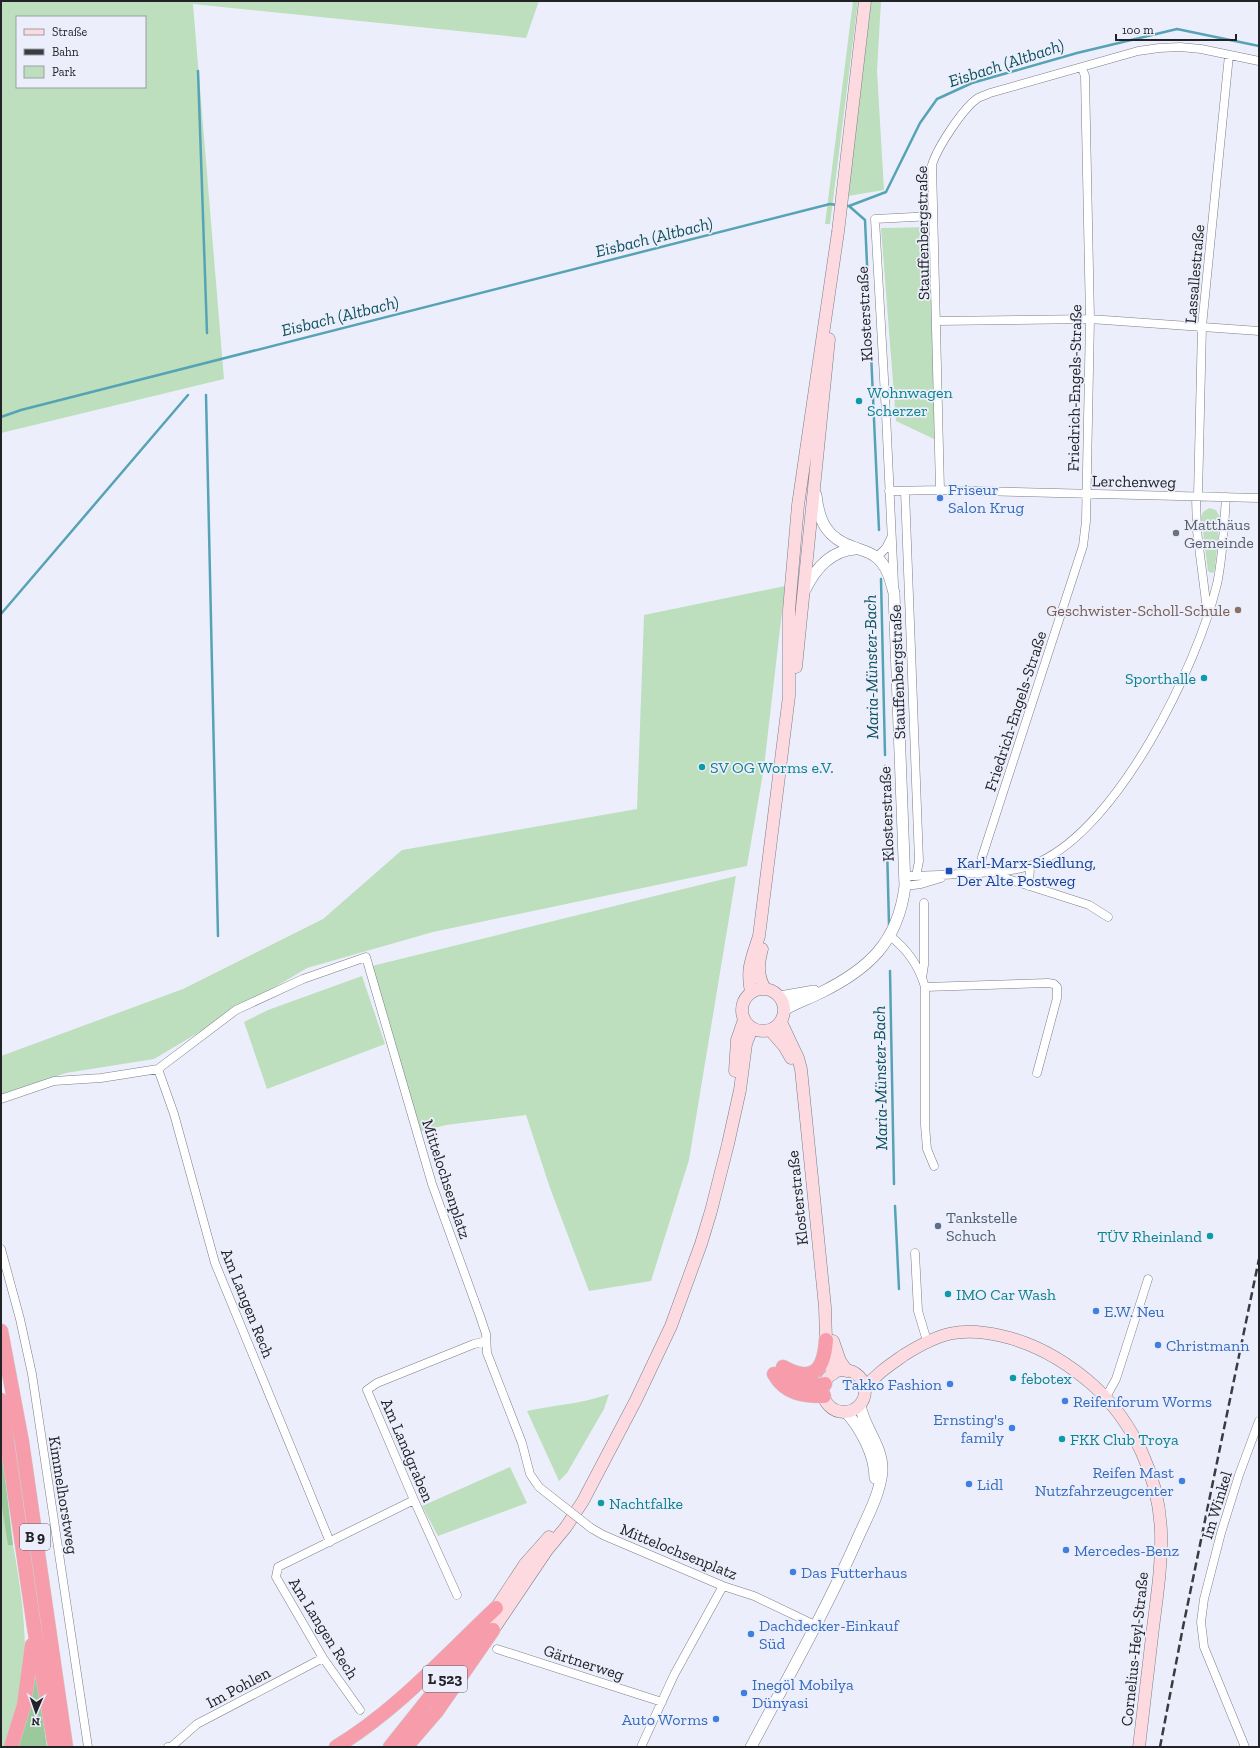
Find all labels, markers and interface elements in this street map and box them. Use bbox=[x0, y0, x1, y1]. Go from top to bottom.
legend bbox=[16, 16, 146, 88]
scale bar bbox=[1116, 16, 1236, 42]
text: 100 m bbox=[1122, 23, 1154, 37]
text: Straße bbox=[52, 25, 88, 39]
water label: Eisbach (Altbach) bbox=[946, 35, 1066, 91]
text: Bahn bbox=[52, 45, 79, 59]
text: Park bbox=[52, 65, 77, 79]
street label: Stauffenbergstraße bbox=[912, 166, 933, 300]
water label: Eisbach (Altbach) bbox=[593, 213, 715, 261]
street label: Lassallestraße bbox=[1181, 224, 1208, 324]
street label: Klosterstraße bbox=[853, 266, 876, 362]
water label: Eisbach (Altbach) bbox=[279, 292, 401, 340]
street label: Friedrich-Engels-Straße bbox=[1064, 304, 1085, 472]
place label: Wohnwagen Scherzer bbox=[867, 383, 954, 420]
marker: Wohnwagen Scherzer bbox=[854, 396, 864, 406]
street label: Lerchenweg bbox=[1092, 471, 1176, 492]
place label: Friseur Salon Krug bbox=[948, 480, 1024, 517]
marker: Friseur Salon Krug bbox=[935, 493, 945, 503]
place label: Matthäus Gemeinde bbox=[1184, 515, 1254, 552]
marker: Matthäus Gemeinde bbox=[1171, 528, 1181, 538]
water label: Maria-Münster-Bach bbox=[860, 594, 882, 739]
place label: Geschwister-Scholl-Schule bbox=[1046, 601, 1230, 620]
street label: Stauffenbergstraße bbox=[886, 604, 909, 740]
marker: Geschwister-Scholl-Schule bbox=[1233, 605, 1243, 615]
street label: Friedrich-Engels-Straße bbox=[981, 629, 1050, 794]
place label: Sporthalle bbox=[1125, 669, 1196, 688]
marker: Sporthalle bbox=[1199, 673, 1209, 683]
place label: SV OG Worms e.V. bbox=[710, 758, 834, 777]
marker: SV OG Worms e.V. bbox=[697, 762, 707, 772]
street label: Klosterstraße bbox=[875, 766, 898, 862]
place label: Karl-Marx-Siedlung, Der Alte Postweg bbox=[957, 853, 1096, 890]
marker: Karl-Marx-Siedlung, Der Alte Postweg bbox=[944, 866, 954, 876]
water label: Maria-Münster-Bach bbox=[869, 1005, 891, 1150]
street label: Mittelochsenplatz bbox=[418, 1117, 475, 1241]
street label: Klosterstraße bbox=[783, 1150, 812, 1246]
place label: Tankstelle Schuch bbox=[946, 1208, 1017, 1245]
marker: Tankstelle Schuch bbox=[933, 1221, 943, 1231]
place label: TÜV Rheinland bbox=[1097, 1227, 1202, 1246]
marker: TÜV Rheinland bbox=[1205, 1231, 1215, 1241]
street label: Am Langen Rech bbox=[217, 1246, 278, 1361]
place label: IMO Car Wash bbox=[956, 1285, 1056, 1304]
marker: IMO Car Wash bbox=[943, 1289, 953, 1299]
place label: E.W. Neu bbox=[1104, 1302, 1165, 1321]
marker: E.W. Neu bbox=[1091, 1306, 1101, 1316]
place label: Christmann bbox=[1166, 1336, 1250, 1355]
marker: Christmann bbox=[1153, 1340, 1163, 1350]
place label: febotex bbox=[1021, 1369, 1072, 1388]
marker: febotex bbox=[1008, 1373, 1018, 1383]
place label: Takko Fashion bbox=[842, 1375, 943, 1394]
marker: Takko Fashion bbox=[945, 1379, 955, 1389]
place label: Reifenforum Worms bbox=[1073, 1392, 1212, 1411]
street label: Am Landgraben bbox=[377, 1396, 438, 1506]
marker: Reifenforum Worms bbox=[1060, 1396, 1070, 1406]
place label: Ernsting's family bbox=[933, 1410, 1005, 1447]
marker: Ernsting's family bbox=[1007, 1423, 1017, 1433]
place label: FKK Club Troya bbox=[1070, 1430, 1179, 1449]
marker: FKK Club Troya bbox=[1057, 1434, 1067, 1444]
street label: Kimmelhorstweg bbox=[45, 1435, 82, 1556]
place label: Reifen Mast Nutzfahrzeugcenter bbox=[1035, 1463, 1174, 1500]
street label: Im Winkel bbox=[1197, 1469, 1236, 1541]
place label: Lidl bbox=[977, 1475, 1003, 1494]
marker: Reifen Mast Nutzfahrzeugcenter bbox=[1177, 1476, 1187, 1486]
marker: Lidl bbox=[964, 1479, 974, 1489]
place label: Nachtfalke bbox=[609, 1494, 683, 1513]
marker: Nachtfalke bbox=[596, 1498, 606, 1508]
street label: Mittelochsenplatz bbox=[617, 1519, 740, 1584]
road number: B 9 bbox=[20, 1524, 50, 1550]
place label: Mercedes-Benz bbox=[1074, 1541, 1179, 1560]
marker: Mercedes-Benz bbox=[1061, 1545, 1071, 1555]
place label: Das Futterhaus bbox=[801, 1563, 907, 1582]
marker: Das Futterhaus bbox=[788, 1567, 798, 1577]
street label: Cornelius-Heyl-Straße bbox=[1117, 1571, 1152, 1727]
street label: Am Langen Rech bbox=[285, 1574, 362, 1683]
place label: Dachdecker-Einkauf Süd bbox=[759, 1616, 901, 1653]
marker: Dachdecker-Einkauf Süd bbox=[746, 1629, 756, 1639]
street label: Gärtnerweg bbox=[541, 1641, 627, 1684]
street label: Im Pohlen bbox=[203, 1662, 274, 1712]
road number: L 523 bbox=[423, 1666, 467, 1692]
place label: Inegöl Mobilya Dünyasi bbox=[752, 1675, 854, 1712]
marker: Inegöl Mobilya Dünyasi bbox=[739, 1688, 749, 1698]
north arrow bbox=[16, 1692, 56, 1732]
place label: Auto Worms bbox=[622, 1710, 708, 1729]
marker: Auto Worms bbox=[711, 1714, 721, 1724]
text: N bbox=[31, 1715, 40, 1728]

